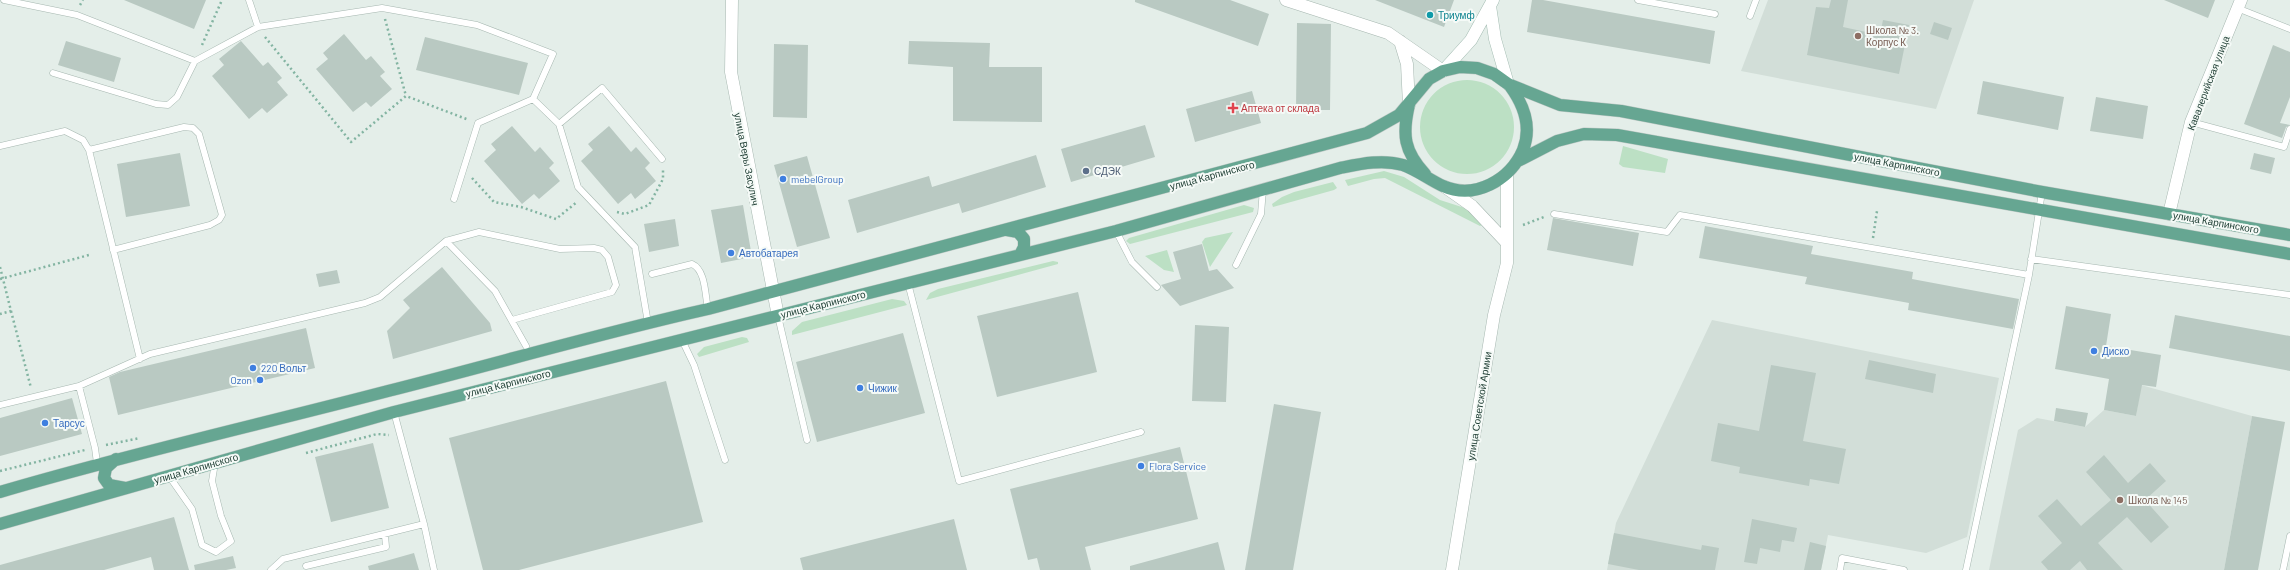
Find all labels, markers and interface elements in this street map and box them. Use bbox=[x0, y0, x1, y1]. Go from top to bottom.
place label: Триумф bbox=[1438, 9, 1475, 21]
marker: Триумф bbox=[1425, 10, 1435, 20]
place label: Школа № 3. Корпус К bbox=[1866, 24, 1919, 48]
marker: Школа № 3. Корпус К bbox=[1853, 31, 1863, 41]
street label: Кавалерийская улица bbox=[2184, 34, 2232, 132]
place label: Аптека от склада bbox=[1241, 102, 1320, 114]
marker: Аптека от склада bbox=[1228, 103, 1238, 113]
street label: улица Веры Засулич bbox=[732, 111, 762, 207]
street label: улица Карпинского bbox=[1853, 150, 1941, 178]
street label: улица Карпинского bbox=[1168, 158, 1256, 192]
place label: СДЭК bbox=[1094, 165, 1121, 177]
marker: СДЭК bbox=[1081, 166, 1091, 176]
place label: mebelGroup bbox=[791, 173, 844, 185]
marker: mebelGroup bbox=[778, 174, 788, 184]
street label: улица Карпинского bbox=[2172, 209, 2260, 236]
place label: Автобатарея bbox=[739, 247, 798, 259]
marker: Автобатарея bbox=[726, 248, 736, 258]
street label: улица Карпинского bbox=[779, 288, 867, 320]
place label: Диско bbox=[2102, 345, 2130, 357]
marker: Диско bbox=[2089, 346, 2099, 356]
street label: улица Советской Армии bbox=[1464, 351, 1494, 461]
place label: 220 Вольт bbox=[261, 362, 307, 374]
marker: 220 Вольт bbox=[248, 363, 258, 373]
street label: улица Карпинского bbox=[464, 367, 552, 399]
place label: Ozon bbox=[230, 374, 252, 386]
marker: Ozon bbox=[255, 375, 265, 385]
place label: Чижик bbox=[868, 382, 898, 394]
marker: Чижик bbox=[855, 383, 865, 393]
place label: Тарсус bbox=[53, 417, 85, 429]
marker: Тарсус bbox=[40, 418, 50, 428]
street label: улица Карпинского bbox=[153, 450, 240, 486]
place label: Flora Service bbox=[1149, 460, 1206, 472]
marker: Flora Service bbox=[1136, 461, 1146, 471]
place label: Школа № 145 bbox=[2128, 494, 2187, 506]
marker: Школа № 145 bbox=[2115, 495, 2125, 505]

